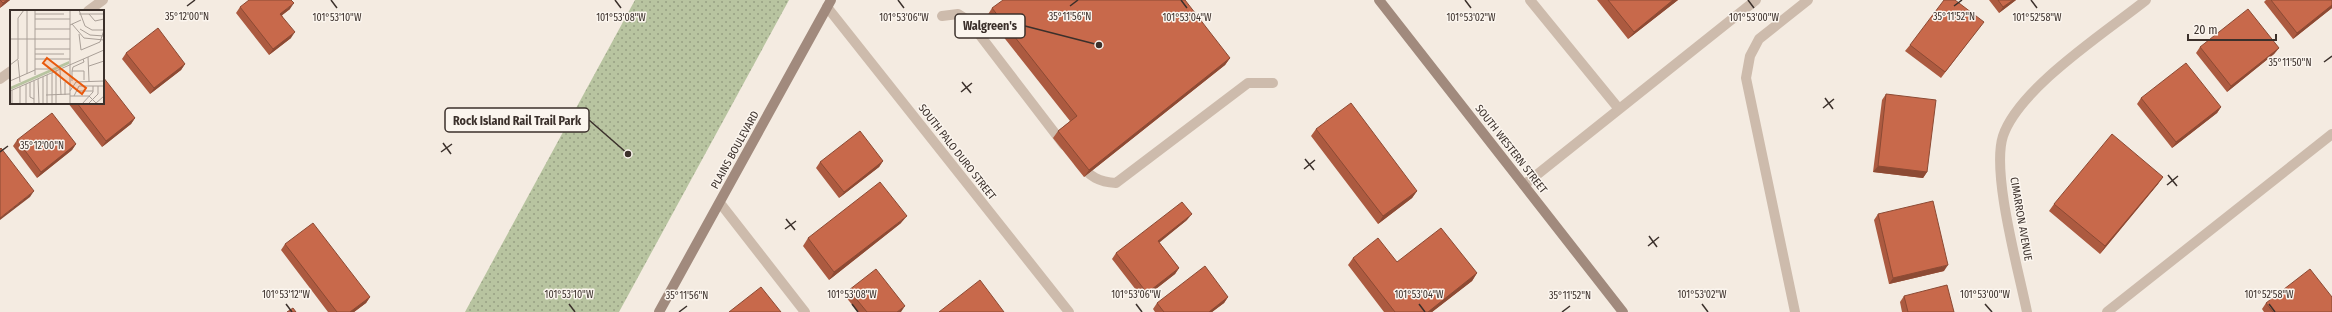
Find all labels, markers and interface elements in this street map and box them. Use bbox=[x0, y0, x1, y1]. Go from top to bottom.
inset map bbox=[10, 10, 104, 104]
text: 35°12'00"N bbox=[165, 11, 209, 23]
text: 35°11'56"N bbox=[1049, 11, 1091, 23]
text: 35°11'52"N bbox=[1933, 11, 1975, 23]
text: 101°53'10"W bbox=[313, 12, 362, 24]
text: 101°53'08"W bbox=[596, 12, 646, 24]
text: 101°53'06"W bbox=[879, 12, 929, 24]
text: 101°53'04"W bbox=[1162, 12, 1212, 24]
text: 101°53'02"W bbox=[1446, 12, 1496, 24]
text: 101°53'00"W bbox=[1729, 12, 1780, 24]
text: 101°52'58"W bbox=[2012, 12, 2062, 24]
callout: Walgreen's bbox=[955, 14, 1025, 38]
scale bar bbox=[2188, 16, 2276, 42]
text: Walgreen's bbox=[963, 19, 1018, 33]
text: 20 m bbox=[2194, 23, 2218, 37]
text: 35°11'50"N bbox=[2269, 57, 2311, 69]
street label: SOUTH PALO DURO STREET bbox=[916, 102, 999, 203]
street label: SOUTH WESTERN STREET bbox=[1472, 102, 1550, 197]
callout: Rock Island Rail Trail Park bbox=[445, 108, 589, 132]
street label: PLAINS BOULEVARD bbox=[708, 109, 762, 191]
text: Rock Island Rail Trail Park bbox=[453, 114, 582, 128]
text: 35°12'00"N bbox=[20, 140, 64, 152]
street label: CIMARRON AVENUE bbox=[2007, 176, 2035, 262]
text: 101°53'12"W bbox=[262, 289, 311, 301]
text: 101°53'10"W bbox=[545, 289, 594, 301]
text: 101°53'08"W bbox=[827, 289, 877, 301]
text: 101°53'06"W bbox=[1111, 289, 1161, 301]
text: 101°53'04"W bbox=[1394, 289, 1444, 301]
text: 101°53'02"W bbox=[1677, 289, 1727, 301]
text: 101°53'00"W bbox=[1960, 289, 2011, 301]
text: 101°52'58"W bbox=[2244, 289, 2294, 301]
text: 35°11'56"N bbox=[666, 290, 708, 302]
text: 35°11'52"N bbox=[1549, 290, 1591, 302]

